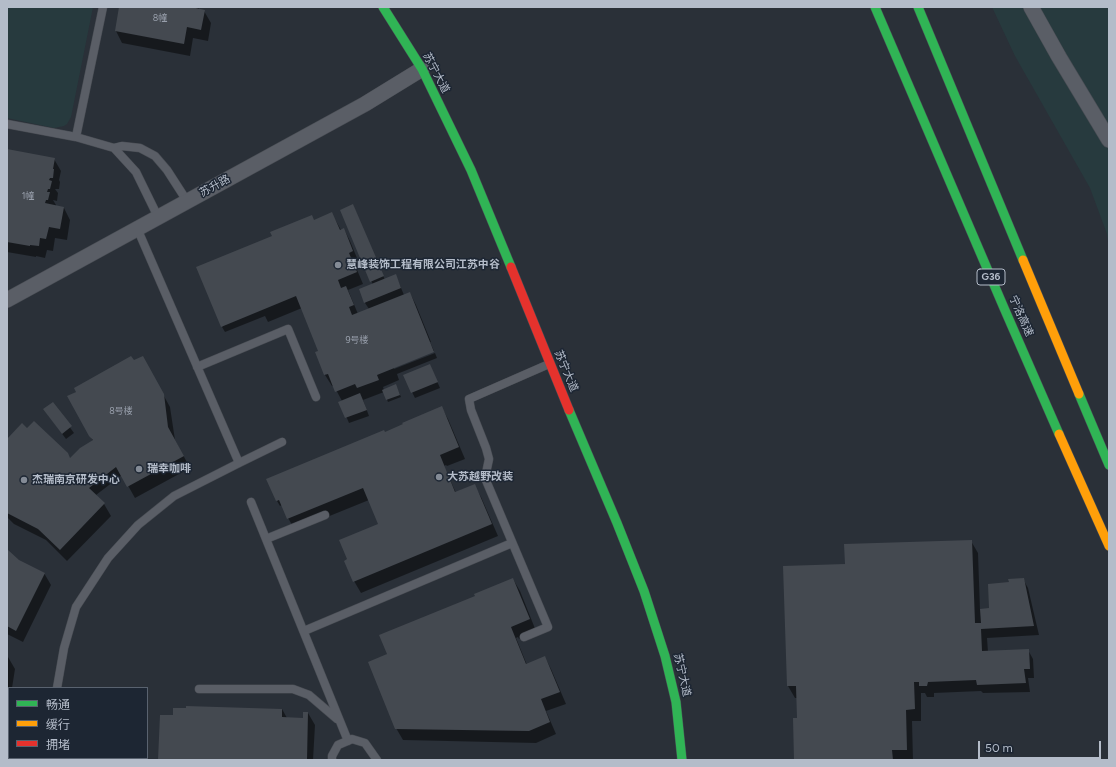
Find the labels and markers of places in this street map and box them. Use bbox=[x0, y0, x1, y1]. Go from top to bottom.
place label: 慧峰装饰工程有限公司江苏中谷 bbox=[346, 258, 500, 272]
marker: 慧峰装饰工程有限公司江苏中谷 bbox=[333, 260, 343, 270]
place label: 瑞幸咖啡 bbox=[147, 462, 191, 476]
marker: 瑞幸咖啡 bbox=[134, 464, 144, 474]
place label: 大苏越野改装 bbox=[447, 470, 513, 484]
marker: 大苏越野改装 bbox=[434, 472, 444, 482]
place label: 杰瑞南京研发中心 bbox=[32, 473, 120, 487]
marker: 杰瑞南京研发中心 bbox=[19, 475, 29, 485]

